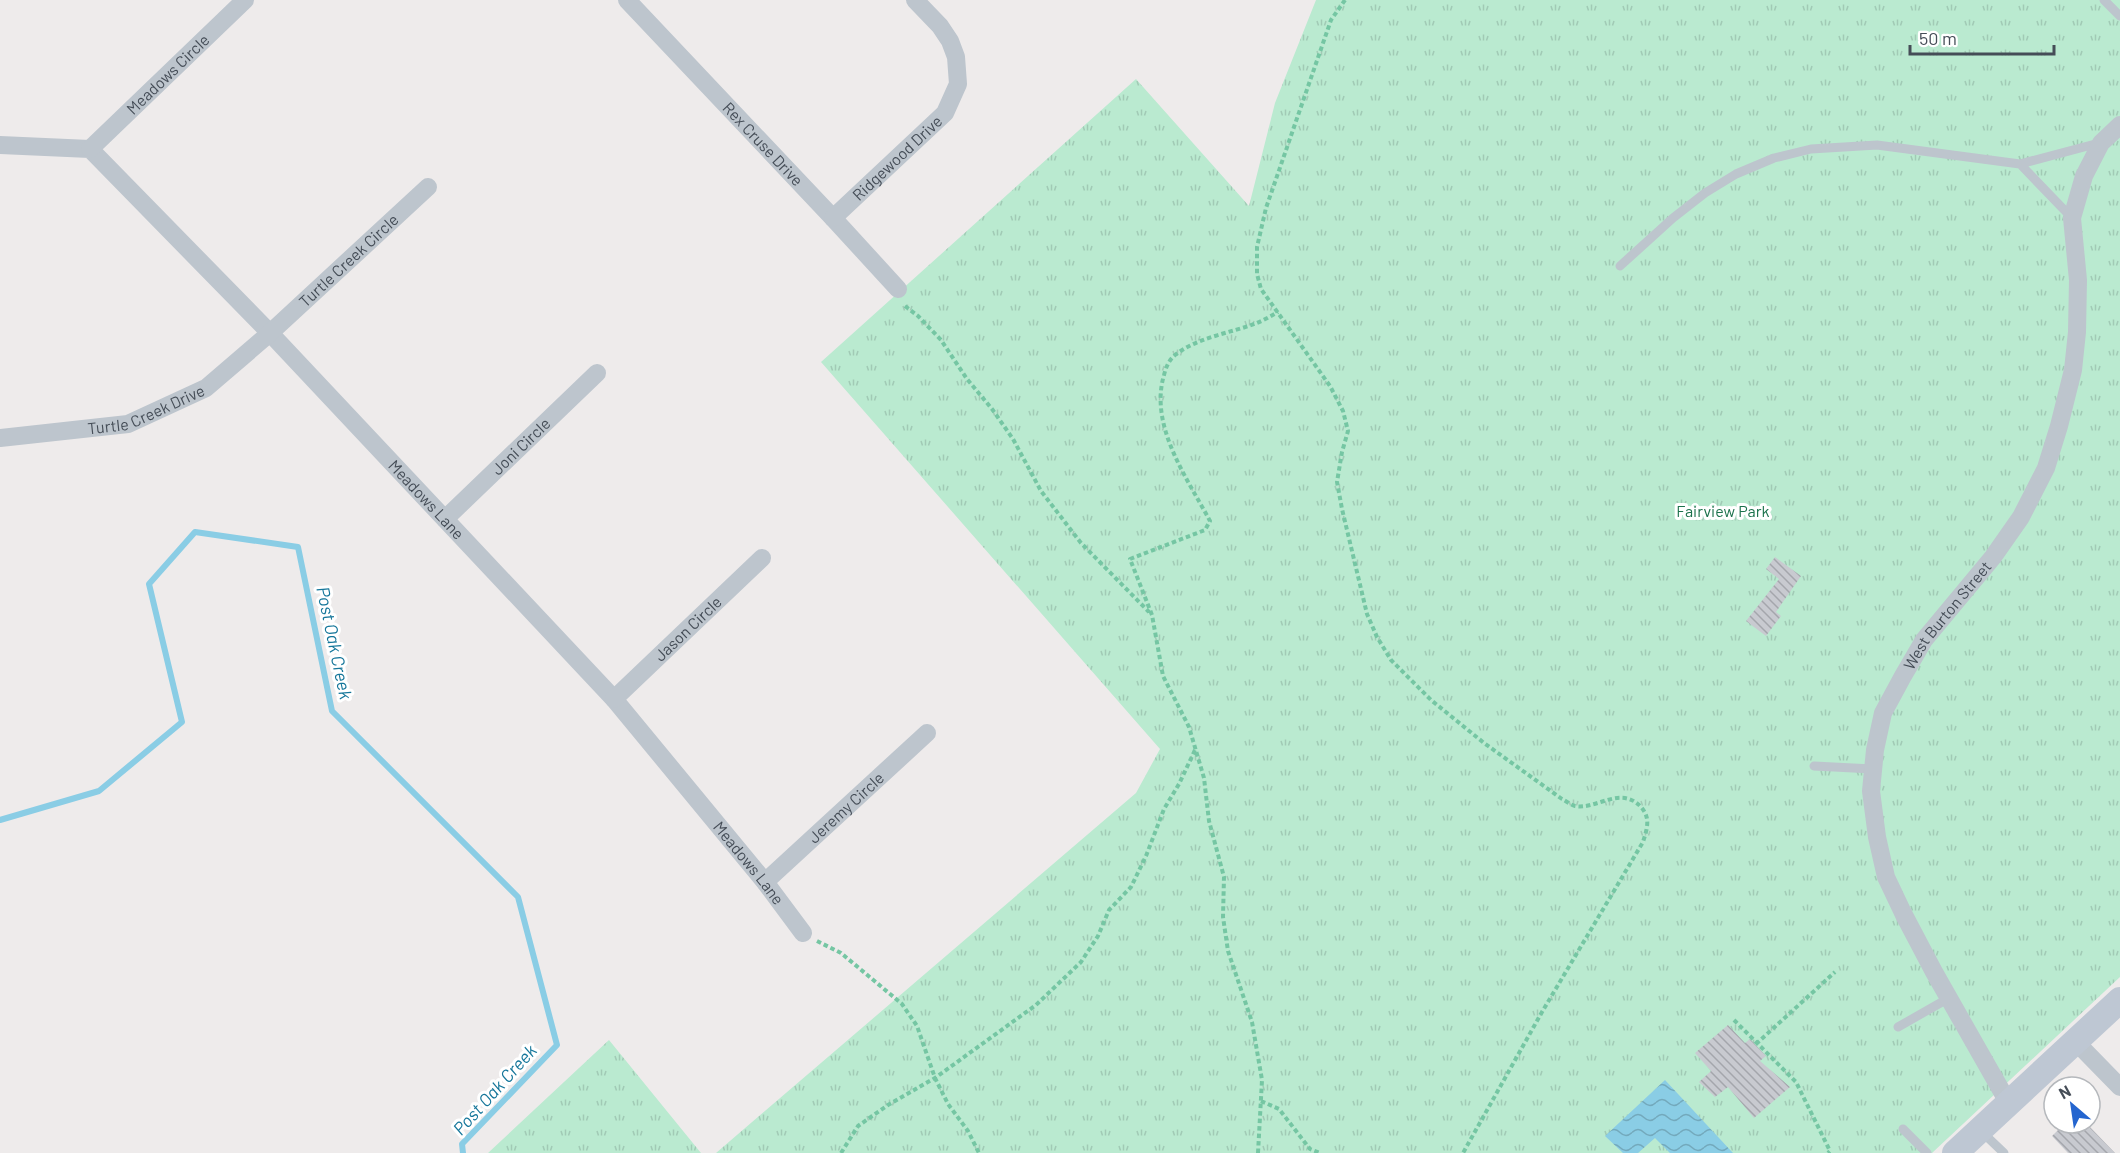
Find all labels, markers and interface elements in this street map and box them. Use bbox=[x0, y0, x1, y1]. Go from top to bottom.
scale bar bbox=[1910, 18, 2054, 56]
text: 50 m bbox=[1919, 27, 1957, 49]
street label: Meadows Circle bbox=[122, 30, 213, 118]
street label: Rex Cruse Drive bbox=[719, 98, 807, 189]
street label: Ridgewood Drive bbox=[848, 111, 946, 204]
street label: Turtle Creek Circle bbox=[295, 210, 402, 311]
street label: Turtle Creek Drive bbox=[87, 380, 207, 437]
street label: Joni Circle bbox=[487, 413, 554, 478]
street label: Meadows Lane bbox=[385, 456, 469, 543]
park label: Fairview Park bbox=[1676, 501, 1770, 520]
street label: West Burton Street bbox=[1899, 557, 1995, 673]
water label: Post Oak Creek bbox=[312, 585, 358, 701]
street label: Jason Circle bbox=[650, 592, 725, 665]
street label: Jeremy Circle bbox=[804, 768, 887, 847]
street label: Meadows Lane bbox=[710, 817, 788, 908]
water label: Post Oak Creek bbox=[448, 1039, 541, 1139]
north arrow bbox=[2042, 1075, 2102, 1135]
text: N bbox=[2055, 1081, 2074, 1102]

